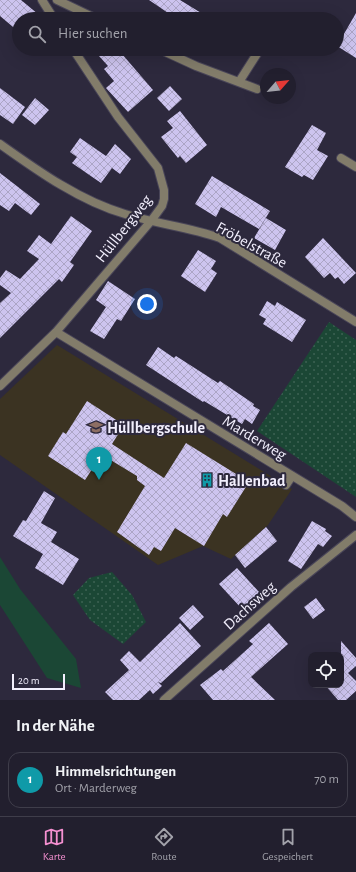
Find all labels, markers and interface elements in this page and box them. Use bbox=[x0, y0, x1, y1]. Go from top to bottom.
search box bbox=[12, 12, 344, 56]
icon: search bbox=[26, 23, 48, 45]
text: Hier suchen bbox=[58, 26, 128, 41]
north arrow bbox=[260, 68, 296, 104]
street label: Hüllbergweg bbox=[93, 192, 155, 265]
street label: Fröbelstraße bbox=[213, 219, 290, 271]
your location bbox=[137, 294, 157, 314]
street label: Marderweg bbox=[220, 413, 289, 463]
school or university icon: Hüllbergschule bbox=[88, 419, 104, 435]
place label: Hüllbergschule bbox=[107, 420, 205, 436]
pin: 1 bbox=[86, 447, 112, 480]
building icon: Hallenbad bbox=[199, 472, 215, 488]
place label: Hallenbad bbox=[218, 473, 286, 489]
street label: Dachsweg bbox=[221, 578, 279, 633]
map controls bbox=[308, 652, 344, 688]
button: locate bbox=[308, 652, 344, 688]
scale bar bbox=[12, 672, 65, 691]
text: 20 m bbox=[18, 675, 39, 686]
text: In der Nähe bbox=[16, 717, 95, 734]
text: Himmelsrichtungen bbox=[55, 764, 176, 779]
text: 1 bbox=[28, 773, 32, 786]
text: 70 m bbox=[314, 773, 339, 786]
text: Ort · Marderweg bbox=[55, 782, 137, 795]
tab: Karte bbox=[43, 826, 66, 863]
tab: Route bbox=[151, 826, 177, 863]
tab: Gespeichert bbox=[262, 826, 313, 863]

